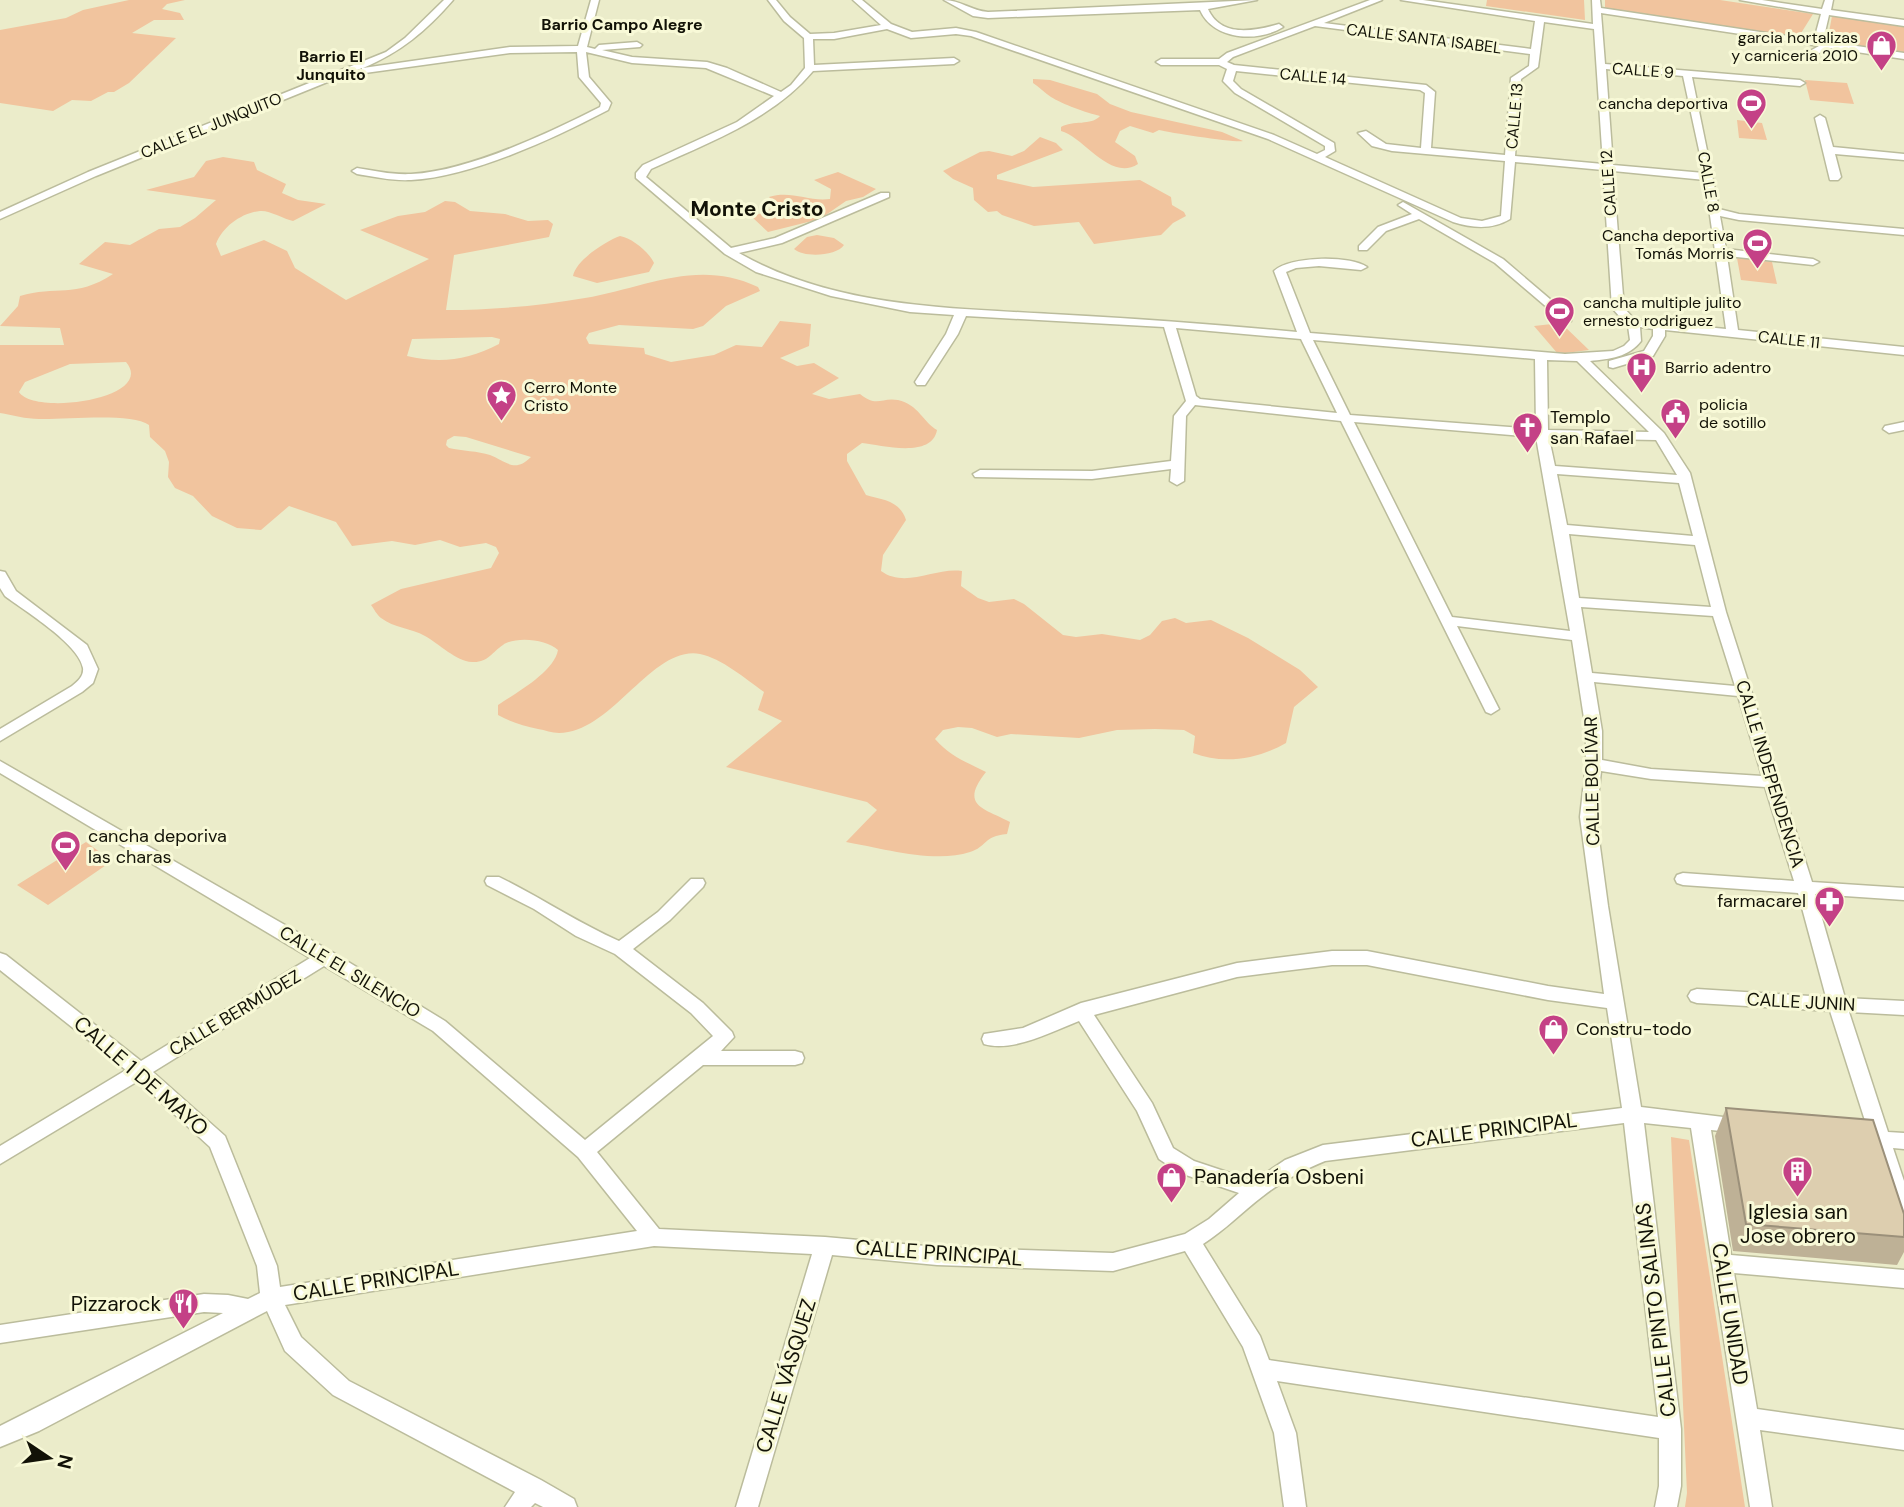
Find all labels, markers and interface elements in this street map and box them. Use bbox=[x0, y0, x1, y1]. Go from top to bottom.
district label: Barrio Campo Alegre bbox=[541, 14, 703, 35]
street label: CALLE SANTA ISABEL bbox=[1345, 19, 1503, 58]
place label: garcia hortalizas y carniceria 2010 bbox=[1731, 27, 1858, 66]
shop icon: garcia hortalizas y carniceria 2010 bbox=[1864, 29, 1898, 73]
district label: Barrio El Junquito bbox=[296, 46, 366, 85]
street label: CALLE 9 bbox=[1611, 58, 1675, 83]
street label: CALLE 14 bbox=[1279, 63, 1347, 90]
street label: CALLE 13 bbox=[1501, 82, 1528, 150]
sports icon: cancha deportiva bbox=[1734, 86, 1768, 130]
street label: CALLE EL JUNQUITO bbox=[137, 88, 285, 163]
place label: cancha deportiva bbox=[1598, 93, 1728, 114]
street label: CALLE 12 bbox=[1596, 149, 1621, 217]
street label: CALLE 8 bbox=[1693, 150, 1724, 214]
district label: Monte Cristo bbox=[690, 195, 824, 223]
place label: Cancha deportiva Tomás Morris bbox=[1602, 225, 1734, 264]
sports icon: Cancha deportiva Tomás Morris bbox=[1740, 227, 1774, 271]
place label: cancha multiple julito ernesto rodriguez bbox=[1583, 292, 1741, 331]
sports icon: cancha multiple julito ernesto rodriguez bbox=[1543, 294, 1577, 338]
street label: CALLE 11 bbox=[1757, 326, 1821, 353]
hospital icon: Barrio adentro bbox=[1625, 350, 1659, 394]
place label: Barrio adentro bbox=[1665, 357, 1771, 378]
place label: Cerro Monte Cristo bbox=[524, 377, 617, 416]
place icon: Cerro Monte Cristo bbox=[484, 379, 518, 423]
place label: policia de sotillo bbox=[1699, 394, 1766, 433]
public building icon: policia de sotillo bbox=[1659, 396, 1693, 440]
place label: Templo san Rafael bbox=[1550, 405, 1634, 450]
church icon: Templo san Rafael bbox=[1510, 410, 1544, 454]
street label: CALLE INDEPENDENCIA bbox=[1730, 677, 1810, 871]
street label: CALLE BOLÍVAR bbox=[1579, 716, 1605, 846]
place label: cancha deporiva las charas bbox=[88, 824, 227, 869]
sports icon: cancha deporiva las charas bbox=[48, 829, 82, 873]
pharmacy icon: farmacarel bbox=[1812, 884, 1846, 928]
place label: farmacarel bbox=[1717, 889, 1806, 913]
street label: CALLE EL SILENCIO bbox=[275, 920, 425, 1024]
street label: CALLE BERMÚDEZ bbox=[165, 964, 305, 1062]
street label: CALLE JUNIN bbox=[1746, 987, 1856, 1017]
street label: CALLE 1 DE MAYO bbox=[68, 1010, 214, 1142]
shop icon: Constru-todo bbox=[1536, 1012, 1570, 1056]
place label: Constru-todo bbox=[1576, 1017, 1692, 1041]
street label: CALLE PRINCIPAL bbox=[1409, 1106, 1579, 1154]
building icon: Iglesia san Jose obrero bbox=[1781, 1155, 1815, 1199]
shop icon: Panadería Osbeni bbox=[1154, 1160, 1188, 1204]
place label: Panadería Osbeni bbox=[1194, 1163, 1364, 1191]
place label: Iglesia san Jose obrero bbox=[1740, 1198, 1856, 1250]
street label: CALLE PINTO SALINAS bbox=[1629, 1201, 1683, 1419]
street label: CALLE PRINCIPAL bbox=[854, 1233, 1024, 1273]
street label: CALLE UNIDAD bbox=[1705, 1241, 1755, 1387]
street label: CALLE PRINCIPAL bbox=[291, 1254, 461, 1308]
restaurant icon: Pizzarock bbox=[167, 1287, 201, 1331]
place label: Pizzarock bbox=[71, 1290, 161, 1318]
street label: CALLE VÁSQUEZ bbox=[749, 1296, 823, 1456]
north arrow bbox=[14, 1423, 84, 1493]
text: N bbox=[51, 1452, 79, 1471]

